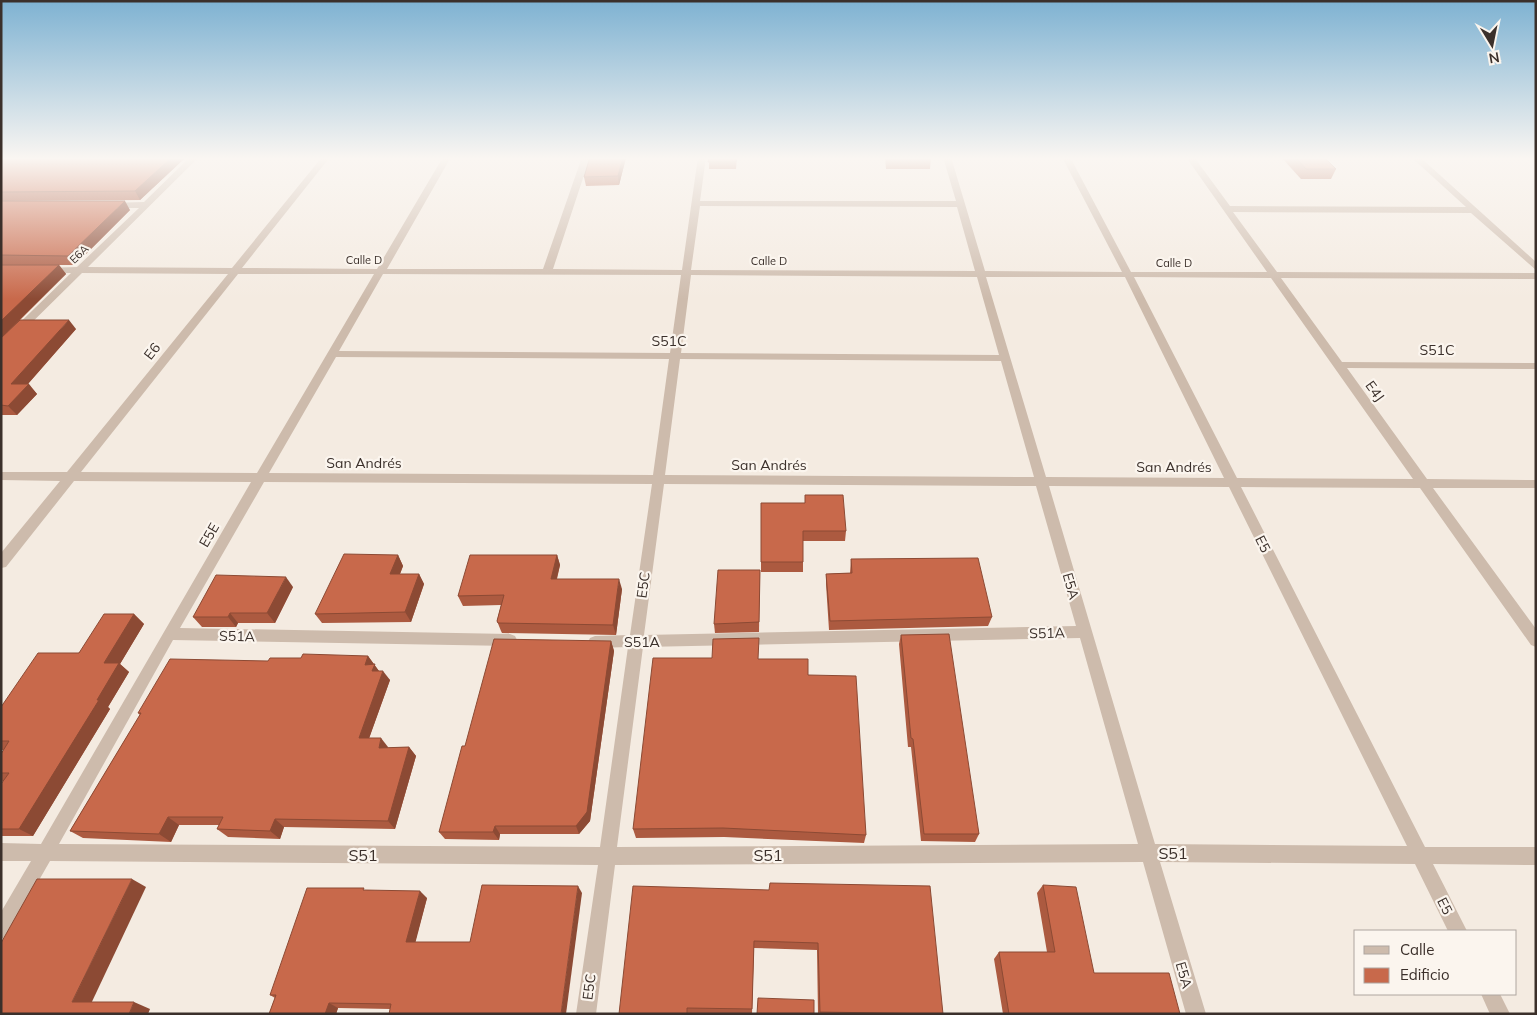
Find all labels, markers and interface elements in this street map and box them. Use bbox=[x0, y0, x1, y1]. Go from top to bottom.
north arrow bbox=[1467, 20, 1517, 70]
text: N bbox=[1487, 48, 1501, 68]
street label: E6A bbox=[67, 242, 91, 266]
street label: Calle D bbox=[346, 253, 382, 267]
street label: Calle D bbox=[751, 254, 787, 268]
street label: Calle D bbox=[1156, 256, 1192, 270]
street label: S51C bbox=[651, 332, 687, 350]
street label: E6 bbox=[140, 339, 164, 363]
street label: S51C bbox=[1419, 341, 1455, 359]
street label: E4J bbox=[1361, 377, 1389, 405]
street label: San Andrés bbox=[326, 454, 402, 472]
street label: San Andrés bbox=[731, 456, 807, 474]
street label: San Andrés bbox=[1136, 458, 1212, 476]
street label: E5E bbox=[195, 520, 223, 550]
street label: E5 bbox=[1251, 533, 1275, 555]
street label: E5C bbox=[632, 571, 654, 599]
street label: E5A bbox=[1059, 571, 1084, 602]
street label: S51A bbox=[1029, 624, 1066, 642]
street label: S51A bbox=[219, 627, 256, 645]
street label: S51A bbox=[624, 633, 661, 651]
street label: S51 bbox=[1158, 843, 1188, 863]
street label: S51 bbox=[348, 845, 378, 865]
street label: S51 bbox=[753, 845, 783, 865]
street label: E5 bbox=[1433, 895, 1457, 917]
legend bbox=[1354, 930, 1517, 995]
text: Calle bbox=[1400, 940, 1434, 959]
street label: E5A bbox=[1172, 960, 1197, 991]
text: Edificio bbox=[1400, 965, 1450, 984]
street label: E5C bbox=[578, 973, 600, 1001]

